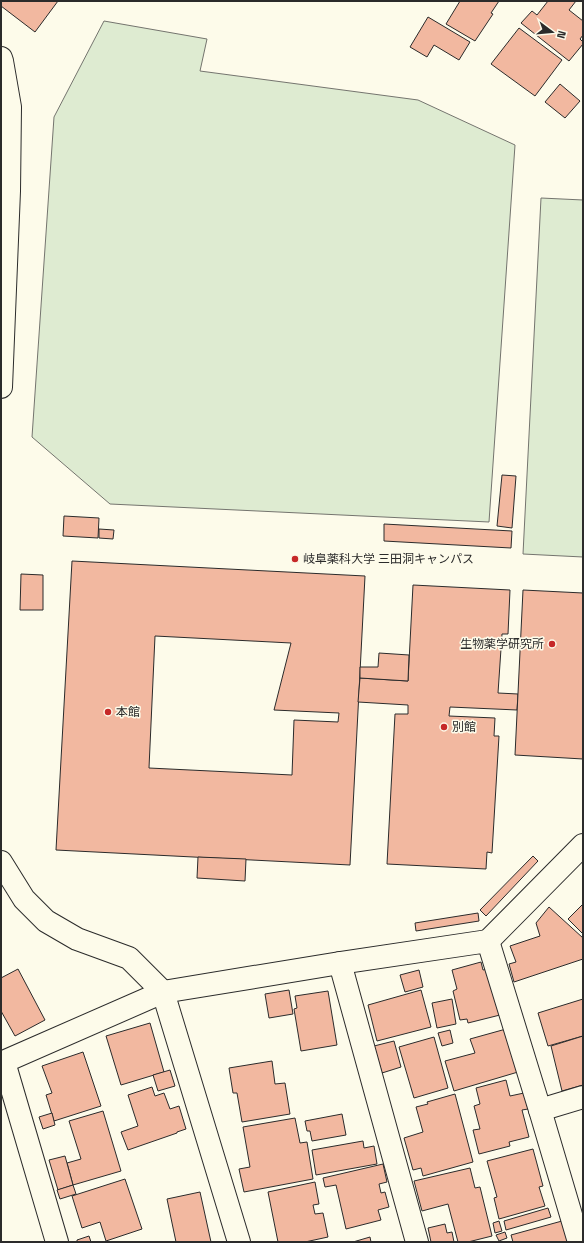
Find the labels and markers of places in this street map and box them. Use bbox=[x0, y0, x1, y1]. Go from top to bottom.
place label: 岐阜薬科大学 三田洞キャンパス bbox=[303, 551, 474, 567]
marker: 岐阜薬科大学 三田洞キャンパス bbox=[290, 554, 300, 564]
place label: 生物薬学研究所 bbox=[460, 636, 544, 652]
marker: 生物薬学研究所 bbox=[547, 639, 557, 649]
place label: 本館 bbox=[116, 704, 140, 720]
marker: 本館 bbox=[103, 707, 113, 717]
place label: 別館 bbox=[452, 719, 476, 735]
marker: 別館 bbox=[439, 722, 449, 732]

